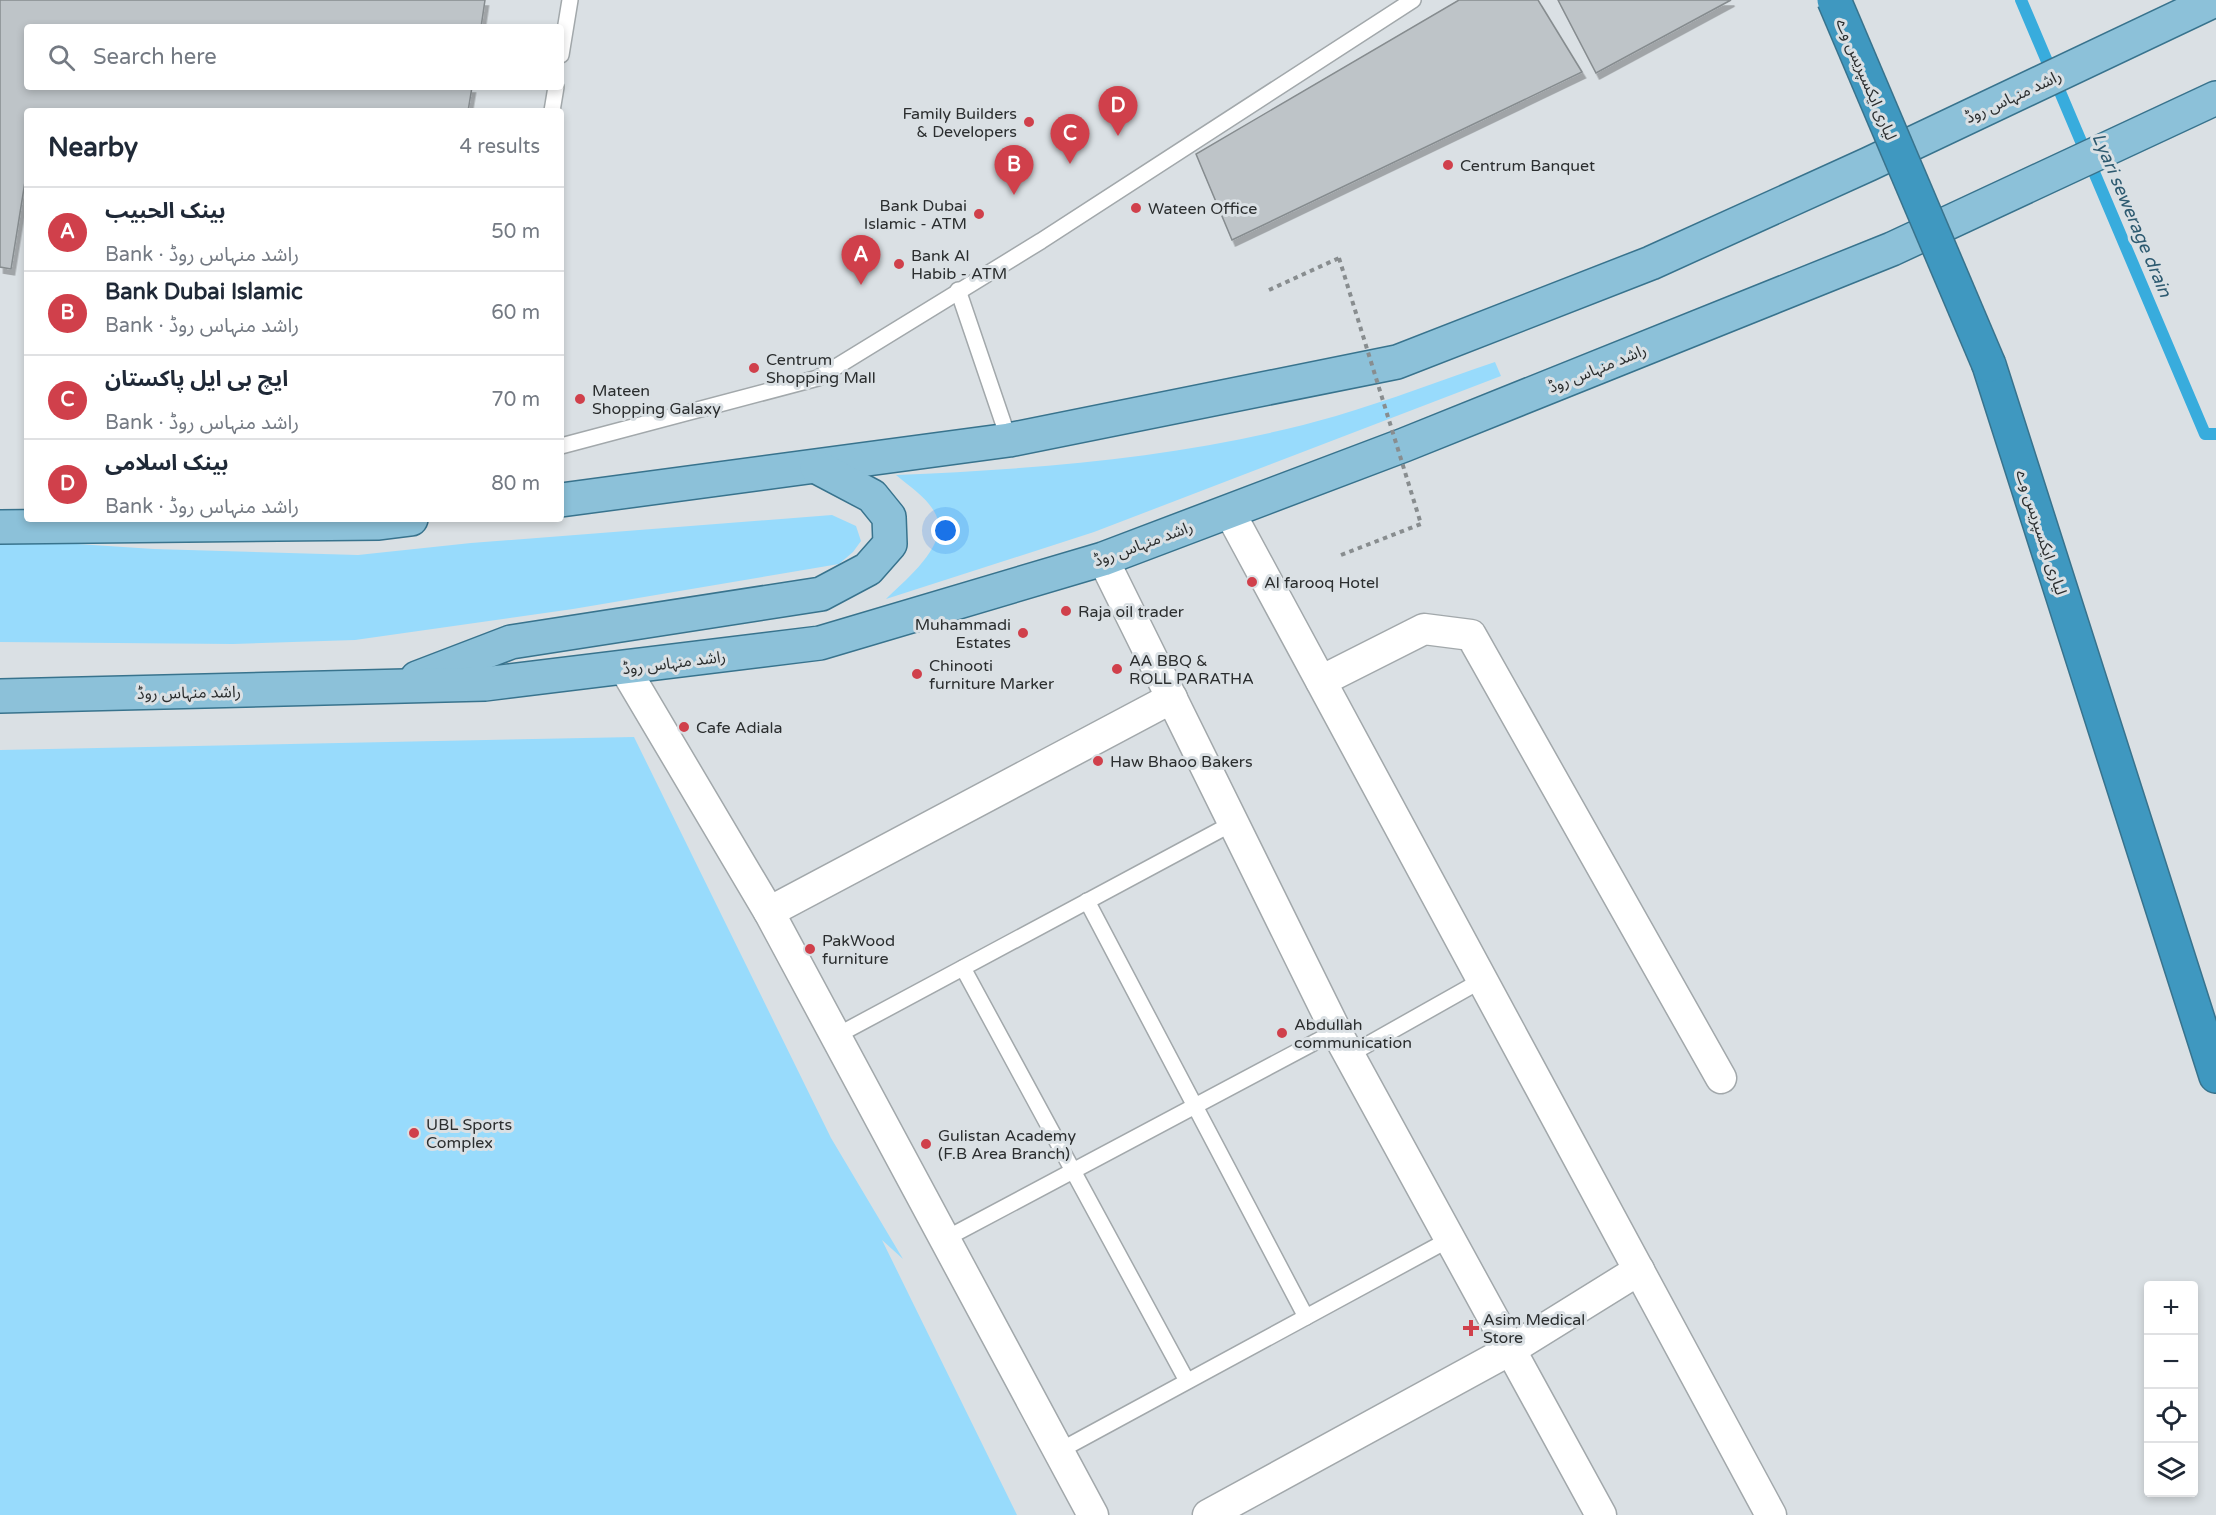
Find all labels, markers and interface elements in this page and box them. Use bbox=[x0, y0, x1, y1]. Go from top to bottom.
street label: لیاری ایکسپریس وے bbox=[1831, 15, 1901, 143]
search box bbox=[24, 24, 564, 90]
icon: search bbox=[45, 41, 78, 74]
text: Search here bbox=[93, 44, 217, 70]
street label: راشد منہاس روڈ bbox=[1962, 66, 2065, 128]
pin: D bbox=[1098, 86, 1138, 136]
place label: Family Builders & Developers bbox=[902, 104, 1017, 142]
pin: C bbox=[1050, 114, 1090, 164]
marker: Family Builders & Developers bbox=[1022, 115, 1036, 129]
water label: Lyari sewerage drain bbox=[2087, 130, 2177, 301]
text: Nearby bbox=[48, 132, 138, 163]
text: 4 results bbox=[460, 135, 540, 159]
pin: B bbox=[994, 146, 1034, 195]
place label: Centrum Banquet bbox=[1460, 156, 1595, 176]
marker: Centrum Banquet bbox=[1441, 158, 1455, 172]
place label: Bank Dubai Islamic - ATM bbox=[864, 196, 967, 234]
text: بينک الحبيب bbox=[105, 198, 226, 224]
place label: Wateen Office bbox=[1148, 199, 1257, 219]
marker: Wateen Office bbox=[1129, 201, 1143, 215]
marker: Bank Dubai Islamic - ATM bbox=[972, 207, 986, 221]
text: A bbox=[60, 220, 75, 244]
text: 50 m bbox=[491, 220, 540, 244]
pin: A bbox=[842, 236, 880, 285]
text: Bank · راشد منہاس روڈ bbox=[105, 243, 299, 267]
place label: Bank Al Habib - ATM bbox=[911, 246, 1007, 284]
marker: Bank Al Habib - ATM bbox=[892, 257, 906, 271]
text: Bank Dubai Islamic bbox=[105, 279, 303, 305]
text: B bbox=[61, 301, 74, 325]
text: 60 m bbox=[491, 301, 540, 325]
text: Bank · راشد منہاس روڈ bbox=[105, 314, 299, 338]
street label: راشد منہاس روڈ bbox=[1545, 340, 1649, 398]
place label: Centrum Shopping Mall bbox=[766, 350, 876, 388]
marker: Centrum Shopping Mall bbox=[747, 361, 761, 375]
text: ایچ بی ایل پاکستان bbox=[105, 366, 288, 392]
place label: Mateen Shopping Galaxy bbox=[592, 381, 721, 419]
text: C bbox=[61, 388, 74, 412]
text: 70 m bbox=[491, 388, 540, 412]
marker: Mateen Shopping Galaxy bbox=[573, 392, 587, 406]
text: Bank · راشد منہاس روڈ bbox=[105, 411, 299, 435]
text: بینک اسلامی bbox=[105, 450, 228, 476]
street label: لیاری ایکسپریس وے bbox=[2011, 467, 2071, 598]
text: D bbox=[60, 472, 75, 496]
text: 80 m bbox=[491, 472, 540, 496]
text: Bank · راشد منہاس روڈ bbox=[105, 495, 299, 519]
your location bbox=[931, 516, 960, 545]
street label: راشد منہاس روڈ bbox=[1091, 517, 1196, 571]
place label: Al farooq Hotel bbox=[1264, 573, 1379, 593]
marker: Al farooq Hotel bbox=[1245, 575, 1259, 589]
place label: Raja oil trader bbox=[1078, 602, 1185, 622]
marker: Raja oil trader bbox=[1059, 604, 1073, 618]
place label: Muhammadi Estates bbox=[915, 615, 1011, 653]
marker: Muhammadi Estates bbox=[1016, 626, 1030, 640]
street label: راشد منہاس روڈ bbox=[621, 647, 727, 679]
place label: AA BBQ & ROLL PARATHA bbox=[1129, 651, 1254, 689]
place label: Chinooti furniture Marker bbox=[929, 656, 1055, 694]
marker: AA BBQ & ROLL PARATHA bbox=[1110, 662, 1124, 676]
marker: Chinooti furniture Marker bbox=[910, 667, 924, 681]
street label: راشد منہاس روڈ bbox=[137, 682, 241, 704]
place label: Cafe Adiala bbox=[696, 718, 783, 738]
marker: Cafe Adiala bbox=[677, 720, 691, 734]
place label: Haw Bhaoo Bakers bbox=[1110, 752, 1253, 772]
marker: Haw Bhaoo Bakers bbox=[1091, 754, 1105, 768]
place label: PakWood furniture bbox=[822, 931, 895, 969]
marker: PakWood furniture bbox=[803, 942, 817, 956]
place label: Abdullah communication bbox=[1294, 1015, 1412, 1053]
marker: Abdullah communication bbox=[1275, 1026, 1289, 1040]
place label: UBL Sports Complex bbox=[426, 1115, 512, 1153]
marker: UBL Sports Complex bbox=[407, 1126, 421, 1140]
place label: Gulistan Academy (F.B Area Branch) bbox=[938, 1126, 1076, 1164]
marker: Gulistan Academy (F.B Area Branch) bbox=[919, 1137, 933, 1151]
map controls bbox=[2144, 1281, 2198, 1497]
button: + bbox=[2144, 1281, 2198, 1335]
place label: Asim Medical Store bbox=[1483, 1310, 1585, 1348]
marker: Asim Medical Store bbox=[1464, 1321, 1478, 1335]
button: − bbox=[2144, 1335, 2198, 1389]
button: locate bbox=[2144, 1389, 2198, 1443]
button: layers bbox=[2144, 1443, 2198, 1497]

